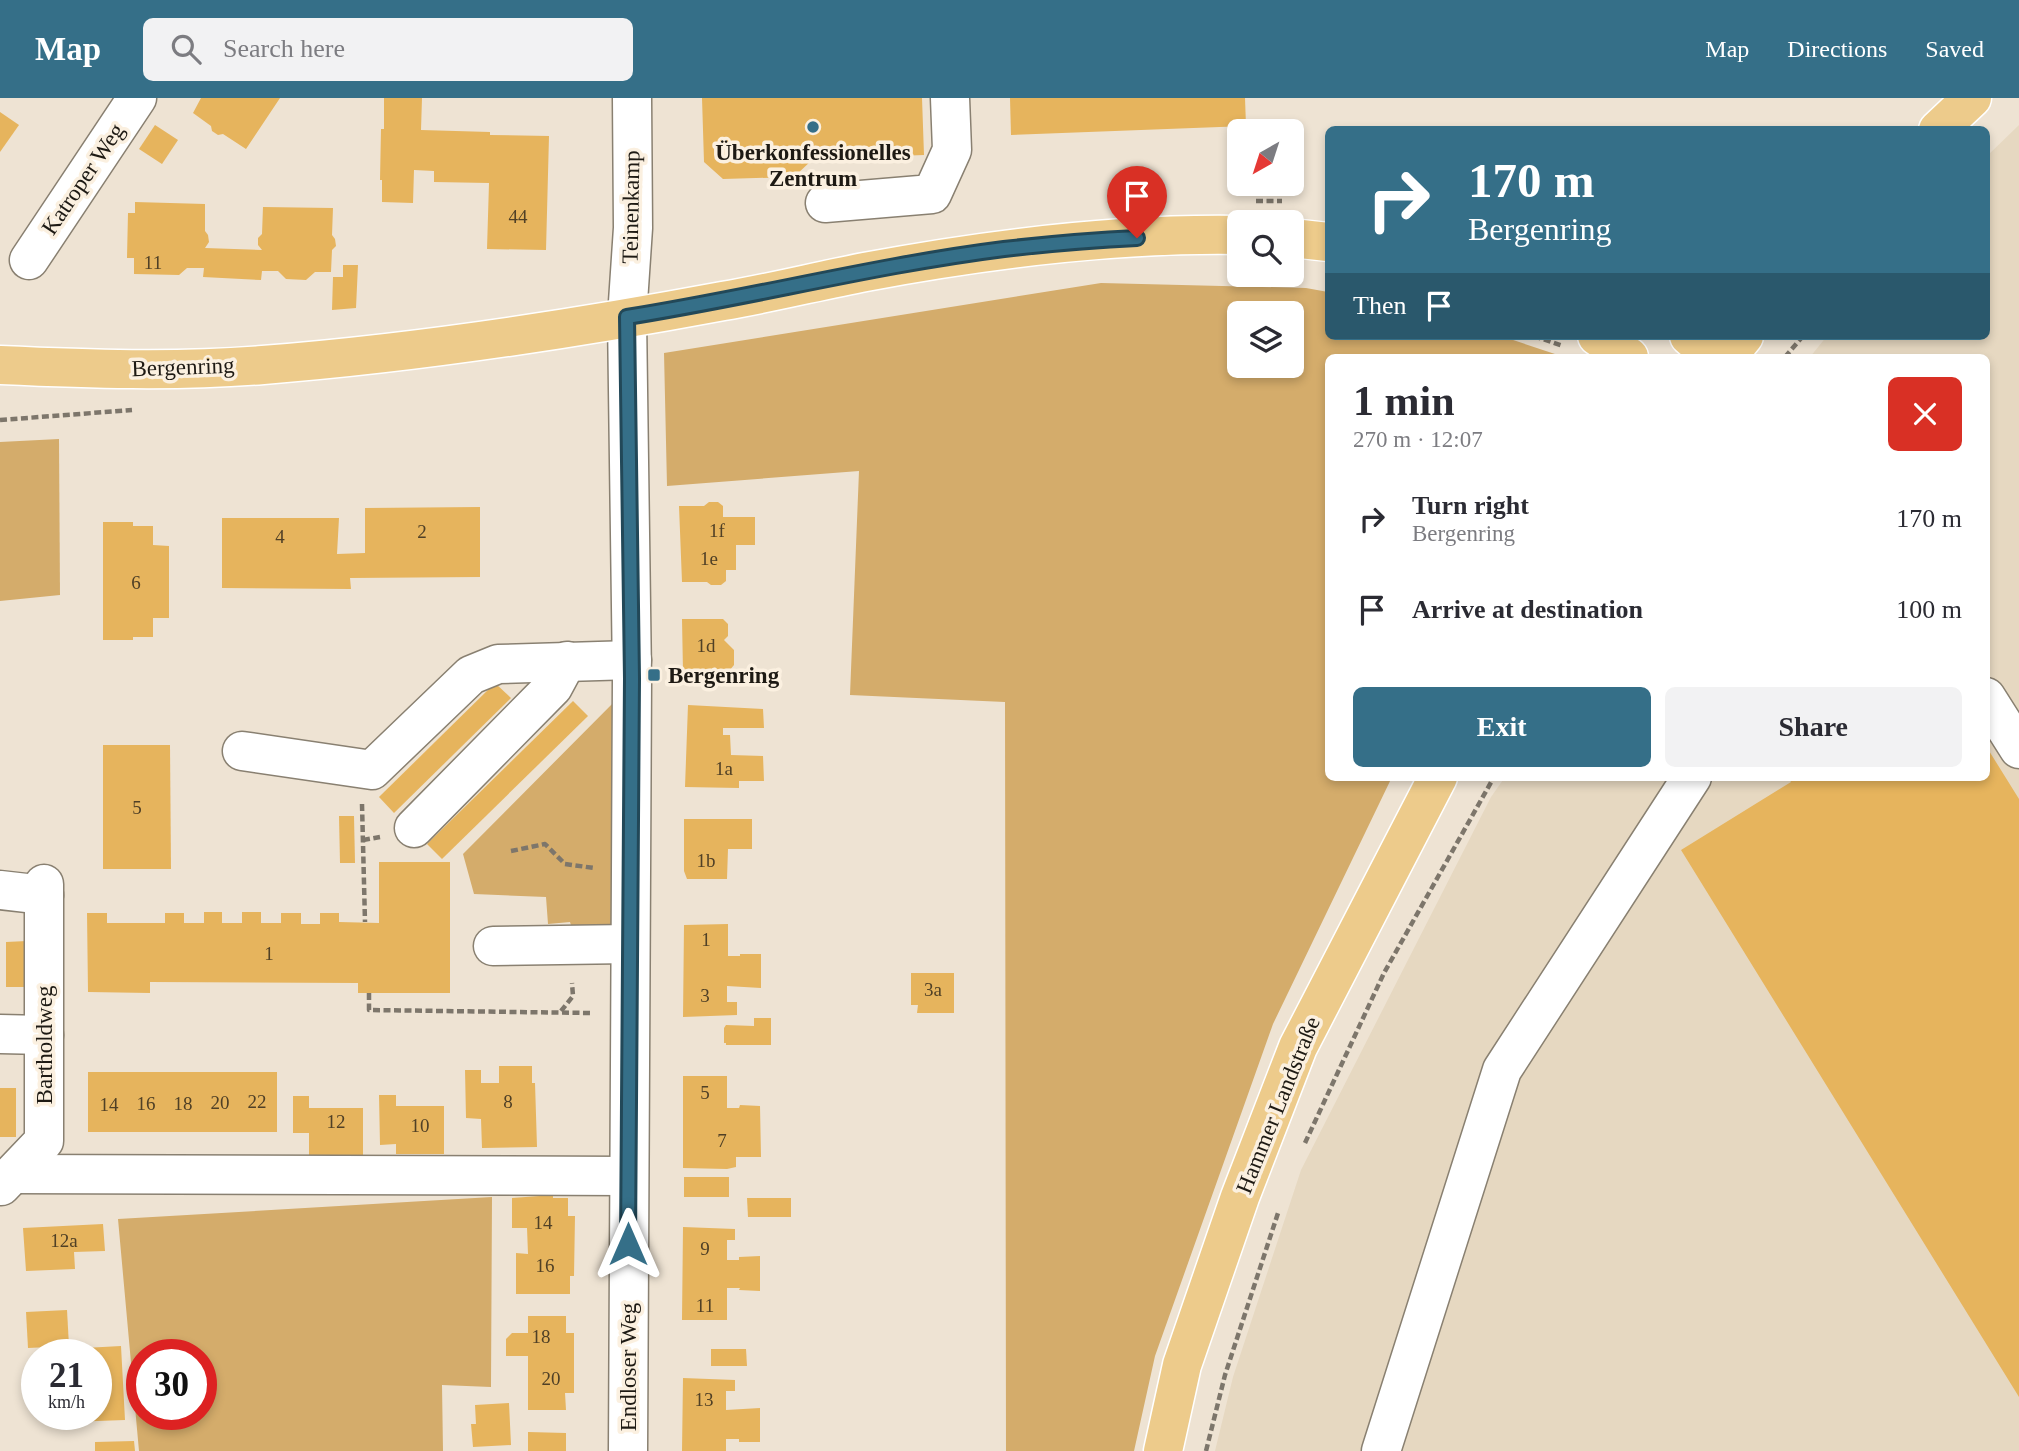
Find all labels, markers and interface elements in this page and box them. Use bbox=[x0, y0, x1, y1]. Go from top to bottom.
search box bbox=[143, 18, 633, 81]
icon: search bbox=[167, 30, 205, 68]
text: Map bbox=[35, 31, 101, 67]
text: Search here bbox=[223, 34, 345, 63]
text: Map bbox=[1705, 36, 1749, 62]
text: Directions bbox=[1787, 36, 1887, 62]
text: Saved bbox=[1925, 36, 1984, 62]
street label: Katroper Weg bbox=[37, 118, 130, 239]
marker: Überkonfessionelles Zentrum bbox=[805, 119, 821, 135]
north arrow bbox=[1227, 119, 1304, 196]
map controls bbox=[1227, 119, 1304, 378]
place label: Überkonfessionelles Zentrum bbox=[715, 140, 911, 191]
street label: Teinenkamp bbox=[618, 150, 644, 264]
text: 170 m bbox=[1468, 153, 1595, 208]
icon: right bbox=[1353, 154, 1444, 245]
pin bbox=[1107, 166, 1167, 238]
icon: arrive bbox=[1118, 177, 1156, 215]
house number: 44 bbox=[509, 206, 528, 227]
button: search bbox=[1227, 210, 1304, 287]
text: Bergenring bbox=[1468, 211, 1611, 247]
house number: 11 bbox=[144, 252, 162, 273]
icon: arrive bbox=[1420, 287, 1458, 325]
text: Then bbox=[1353, 291, 1406, 320]
button: layers bbox=[1227, 301, 1304, 378]
street label: Bergenring bbox=[131, 353, 235, 381]
button: close bbox=[1888, 377, 1962, 451]
text: 1 min bbox=[1353, 378, 1455, 424]
text: 270 m · 12:07 bbox=[1353, 427, 1483, 452]
text: Turn right bbox=[1412, 491, 1529, 520]
icon: right bbox=[1353, 500, 1391, 538]
text: 170 m bbox=[1896, 504, 1962, 533]
house number: 1f bbox=[709, 520, 726, 541]
house number: 2 bbox=[417, 521, 427, 542]
text: Bergenring bbox=[1412, 521, 1515, 546]
house number: 4 bbox=[275, 526, 285, 547]
house number: 1e bbox=[700, 548, 718, 569]
house number: 6 bbox=[131, 572, 141, 593]
icon: arrive bbox=[1353, 591, 1391, 629]
text: Arrive at destination bbox=[1412, 595, 1643, 624]
text: 100 m bbox=[1896, 595, 1962, 624]
house number: 1d bbox=[697, 635, 716, 656]
place label: Bergenring bbox=[668, 663, 780, 688]
marker: Bergenring bbox=[646, 667, 662, 683]
button: Exit bbox=[1353, 687, 1651, 767]
button: Share bbox=[1665, 687, 1962, 767]
house number: 1a bbox=[715, 758, 734, 779]
house number: 5 bbox=[132, 797, 142, 818]
house number: 1b bbox=[697, 850, 716, 871]
house number: 1 bbox=[701, 929, 711, 950]
house number: 1 bbox=[264, 943, 274, 964]
house number: 3a bbox=[924, 979, 943, 1000]
street label: Bartholdweg bbox=[32, 985, 57, 1104]
house number: 3 bbox=[700, 985, 710, 1006]
street label: Hammer Landstraße bbox=[1231, 1013, 1325, 1197]
house number: 5 bbox=[700, 1082, 710, 1103]
house number: 22 bbox=[248, 1091, 267, 1112]
house number: 8 bbox=[503, 1091, 513, 1112]
house number: 20 bbox=[211, 1092, 230, 1113]
house number: 16 bbox=[137, 1093, 156, 1114]
house number: 18 bbox=[174, 1093, 193, 1114]
house number: 14 bbox=[100, 1094, 119, 1115]
house number: 12 bbox=[327, 1111, 346, 1132]
house number: 10 bbox=[411, 1115, 430, 1136]
house number: 7 bbox=[717, 1130, 727, 1151]
position arrow bbox=[591, 1207, 665, 1281]
house number: 14 bbox=[534, 1212, 553, 1233]
house number: 12a bbox=[50, 1230, 78, 1251]
house number: 9 bbox=[700, 1238, 710, 1259]
house number: 16 bbox=[536, 1255, 555, 1276]
house number: 11 bbox=[696, 1295, 714, 1316]
street label: Endloser Weg bbox=[616, 1302, 641, 1431]
house number: 18 bbox=[532, 1326, 551, 1347]
speed limit sign: 30 bbox=[126, 1339, 217, 1430]
text: 21 bbox=[49, 1356, 84, 1395]
house number: 20 bbox=[542, 1368, 561, 1389]
house number: 13 bbox=[695, 1389, 714, 1410]
text: km/h bbox=[48, 1392, 85, 1412]

